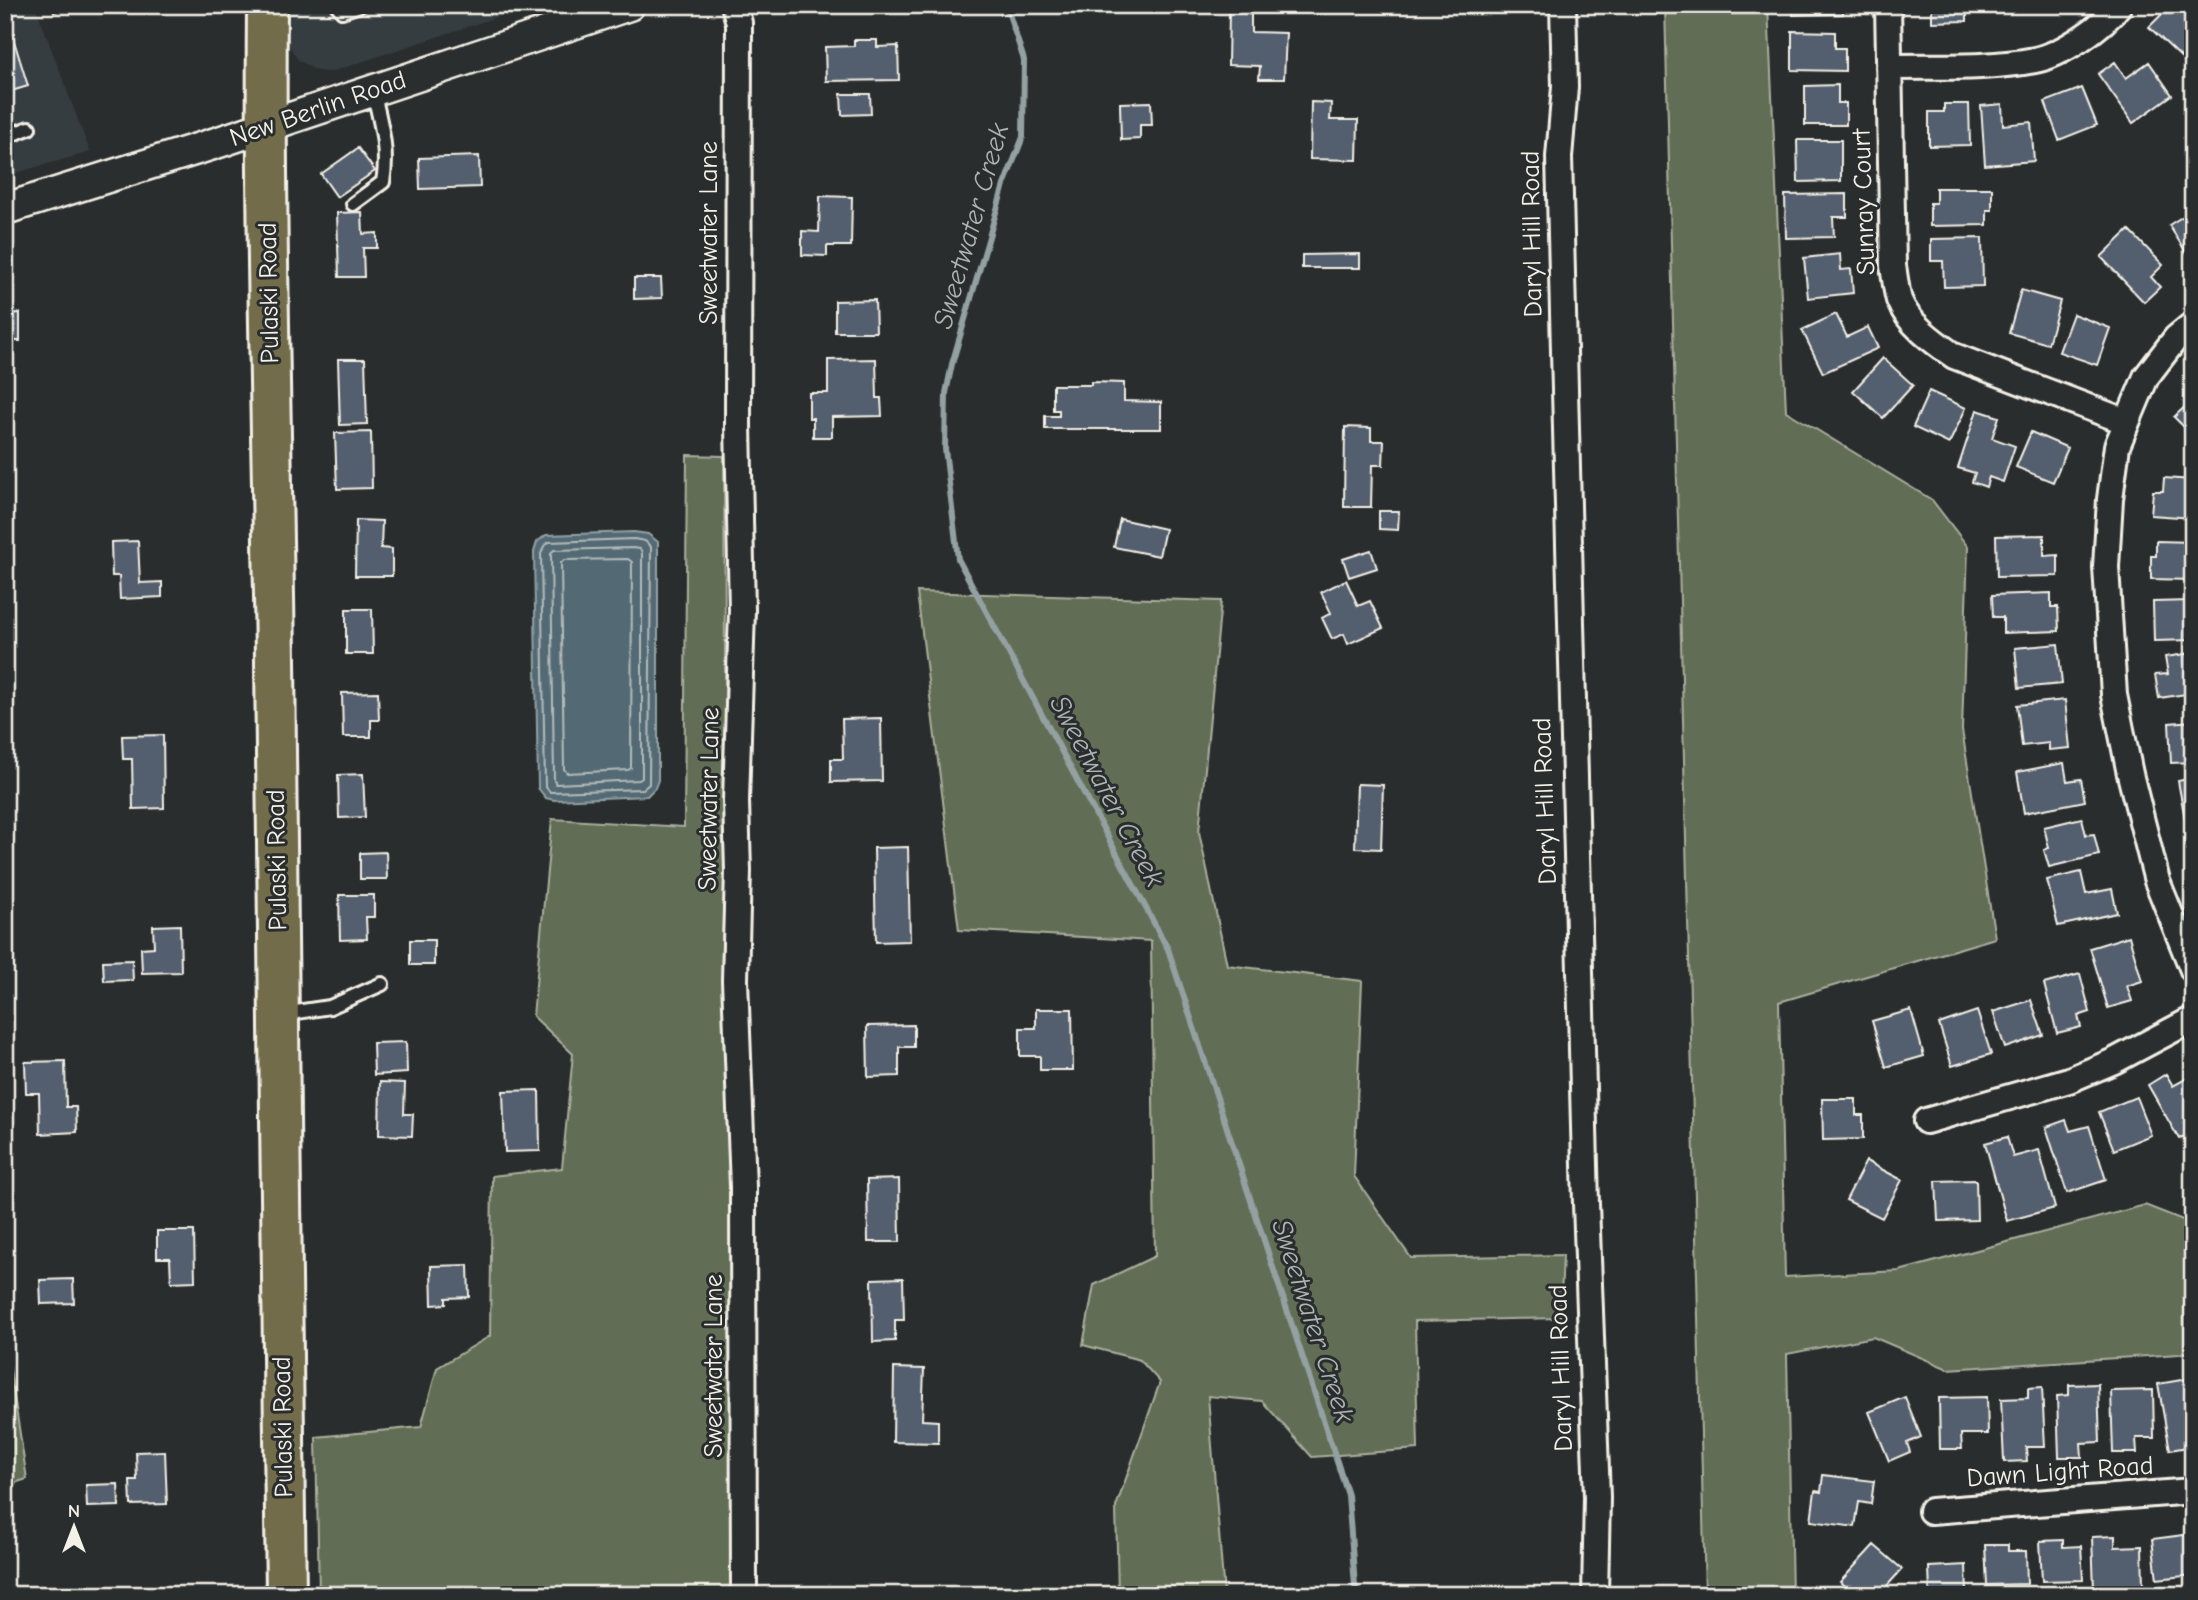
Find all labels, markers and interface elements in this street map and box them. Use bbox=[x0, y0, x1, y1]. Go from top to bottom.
street label: New Berlin Road bbox=[226, 65, 410, 153]
water label: Sweetwater Creek bbox=[926, 119, 1016, 332]
street label: Sunray Court bbox=[1846, 127, 1882, 276]
street label: Sweetwater Lane bbox=[694, 141, 724, 325]
street label: Daryl Hill Road bbox=[1516, 150, 1548, 318]
street label: Pulaski Road bbox=[253, 222, 285, 364]
water label: Sweetwater Creek bbox=[1043, 690, 1171, 892]
street label: Sweetwater Lane bbox=[692, 707, 726, 891]
street label: Daryl Hill Road bbox=[1527, 717, 1563, 885]
street label: Pulaski Road bbox=[261, 789, 293, 931]
water label: Sweetwater Creek bbox=[1265, 1215, 1361, 1427]
street label: Sweetwater Lane bbox=[699, 1274, 729, 1458]
street label: Daryl Hill Road bbox=[1543, 1284, 1579, 1452]
street label: Pulaski Road bbox=[267, 1356, 299, 1498]
street label: Dawn Light Road bbox=[1966, 1451, 2154, 1493]
north arrow bbox=[38, 1492, 108, 1562]
text: N bbox=[68, 1500, 80, 1522]

